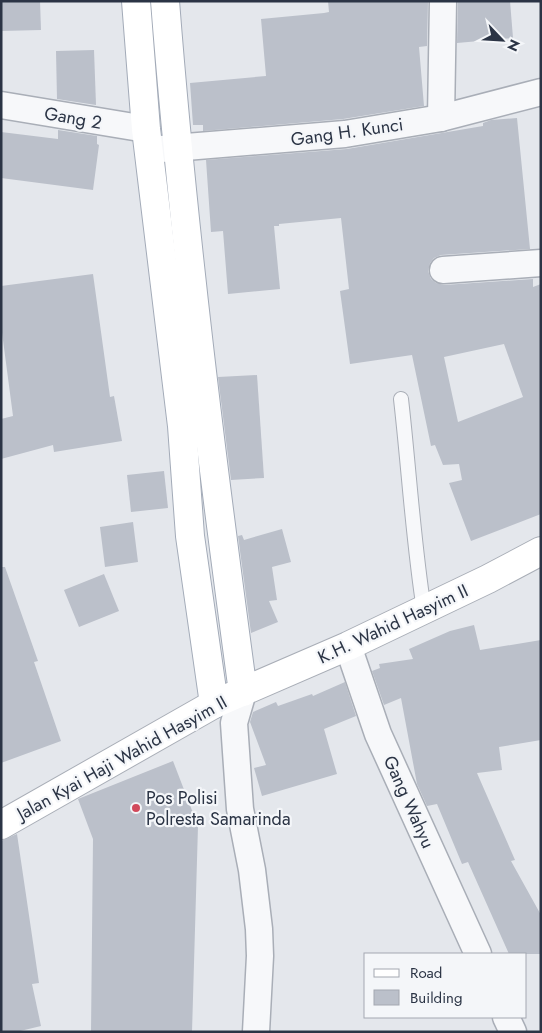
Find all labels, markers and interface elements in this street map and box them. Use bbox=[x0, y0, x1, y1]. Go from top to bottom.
north arrow bbox=[477, 15, 527, 65]
text: N bbox=[502, 36, 525, 55]
street label: Gang 2 bbox=[42, 100, 104, 136]
street label: Gang H. Kunci bbox=[289, 111, 405, 153]
street label: K.H. Wahid Hasyim II bbox=[314, 578, 472, 670]
street label: Jalan Kyai Haji Wahid Hasyim II bbox=[10, 689, 232, 828]
street label: Gang Wahyu bbox=[377, 751, 441, 853]
place label: Pos Polisi Polresta Samarinda bbox=[146, 785, 291, 832]
marker: Pos Polisi Polresta Samarinda bbox=[130, 802, 142, 814]
legend bbox=[364, 953, 527, 1018]
text: Road bbox=[410, 962, 442, 984]
text: Building bbox=[410, 987, 462, 1009]

